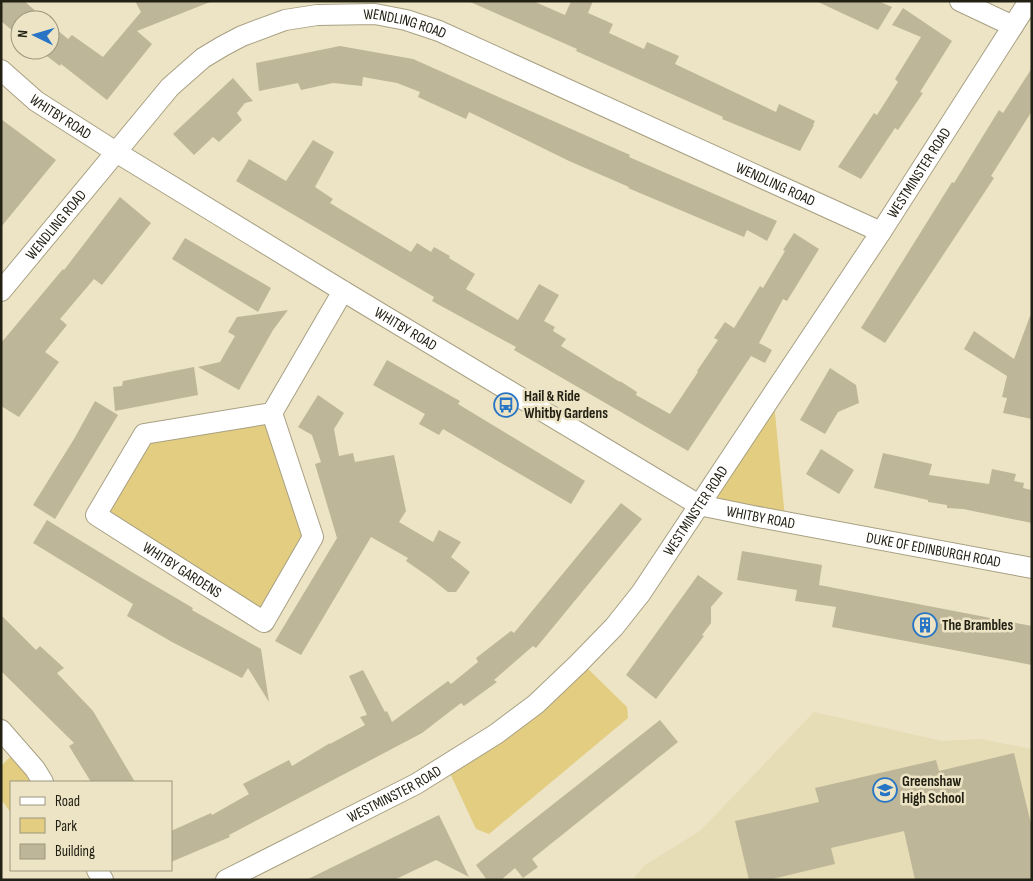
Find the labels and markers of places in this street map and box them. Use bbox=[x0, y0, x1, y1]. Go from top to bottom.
place label: Hail & Ride Whitby Gardens bbox=[524, 387, 608, 423]
bus stop icon: Hail & Ride Whitby Gardens bbox=[493, 392, 519, 418]
building icon: The Brambles bbox=[912, 612, 938, 638]
place label: The Brambles bbox=[942, 616, 1013, 635]
place label: Greenshaw High School bbox=[902, 772, 964, 808]
school or university icon: Greenshaw High School bbox=[872, 777, 898, 803]

